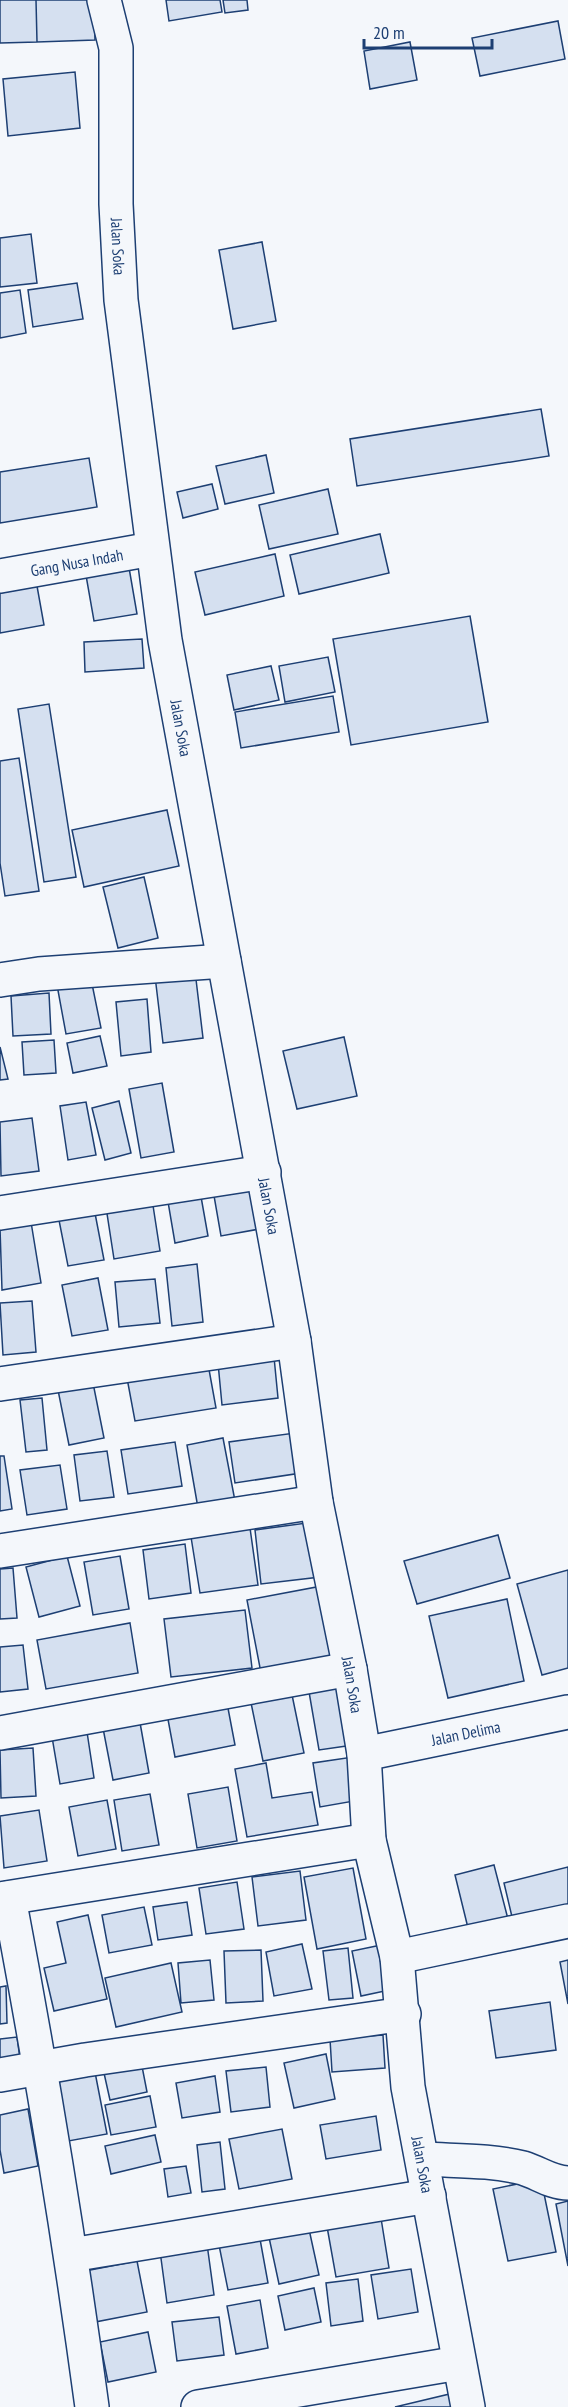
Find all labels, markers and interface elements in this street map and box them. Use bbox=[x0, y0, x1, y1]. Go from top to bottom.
scale bar bbox=[364, 12, 492, 50]
text: 20 m bbox=[373, 21, 405, 44]
street label: Jalan Soka bbox=[107, 216, 130, 276]
street label: Gang Nusa Indah bbox=[29, 544, 125, 580]
street label: Jalan Soka bbox=[166, 697, 196, 758]
street label: Jalan Soka bbox=[254, 1175, 284, 1236]
street label: Jalan Soka bbox=[337, 1654, 367, 1715]
street label: Jalan Delima bbox=[429, 1716, 502, 1750]
street label: Jalan Soka bbox=[407, 2133, 438, 2194]

